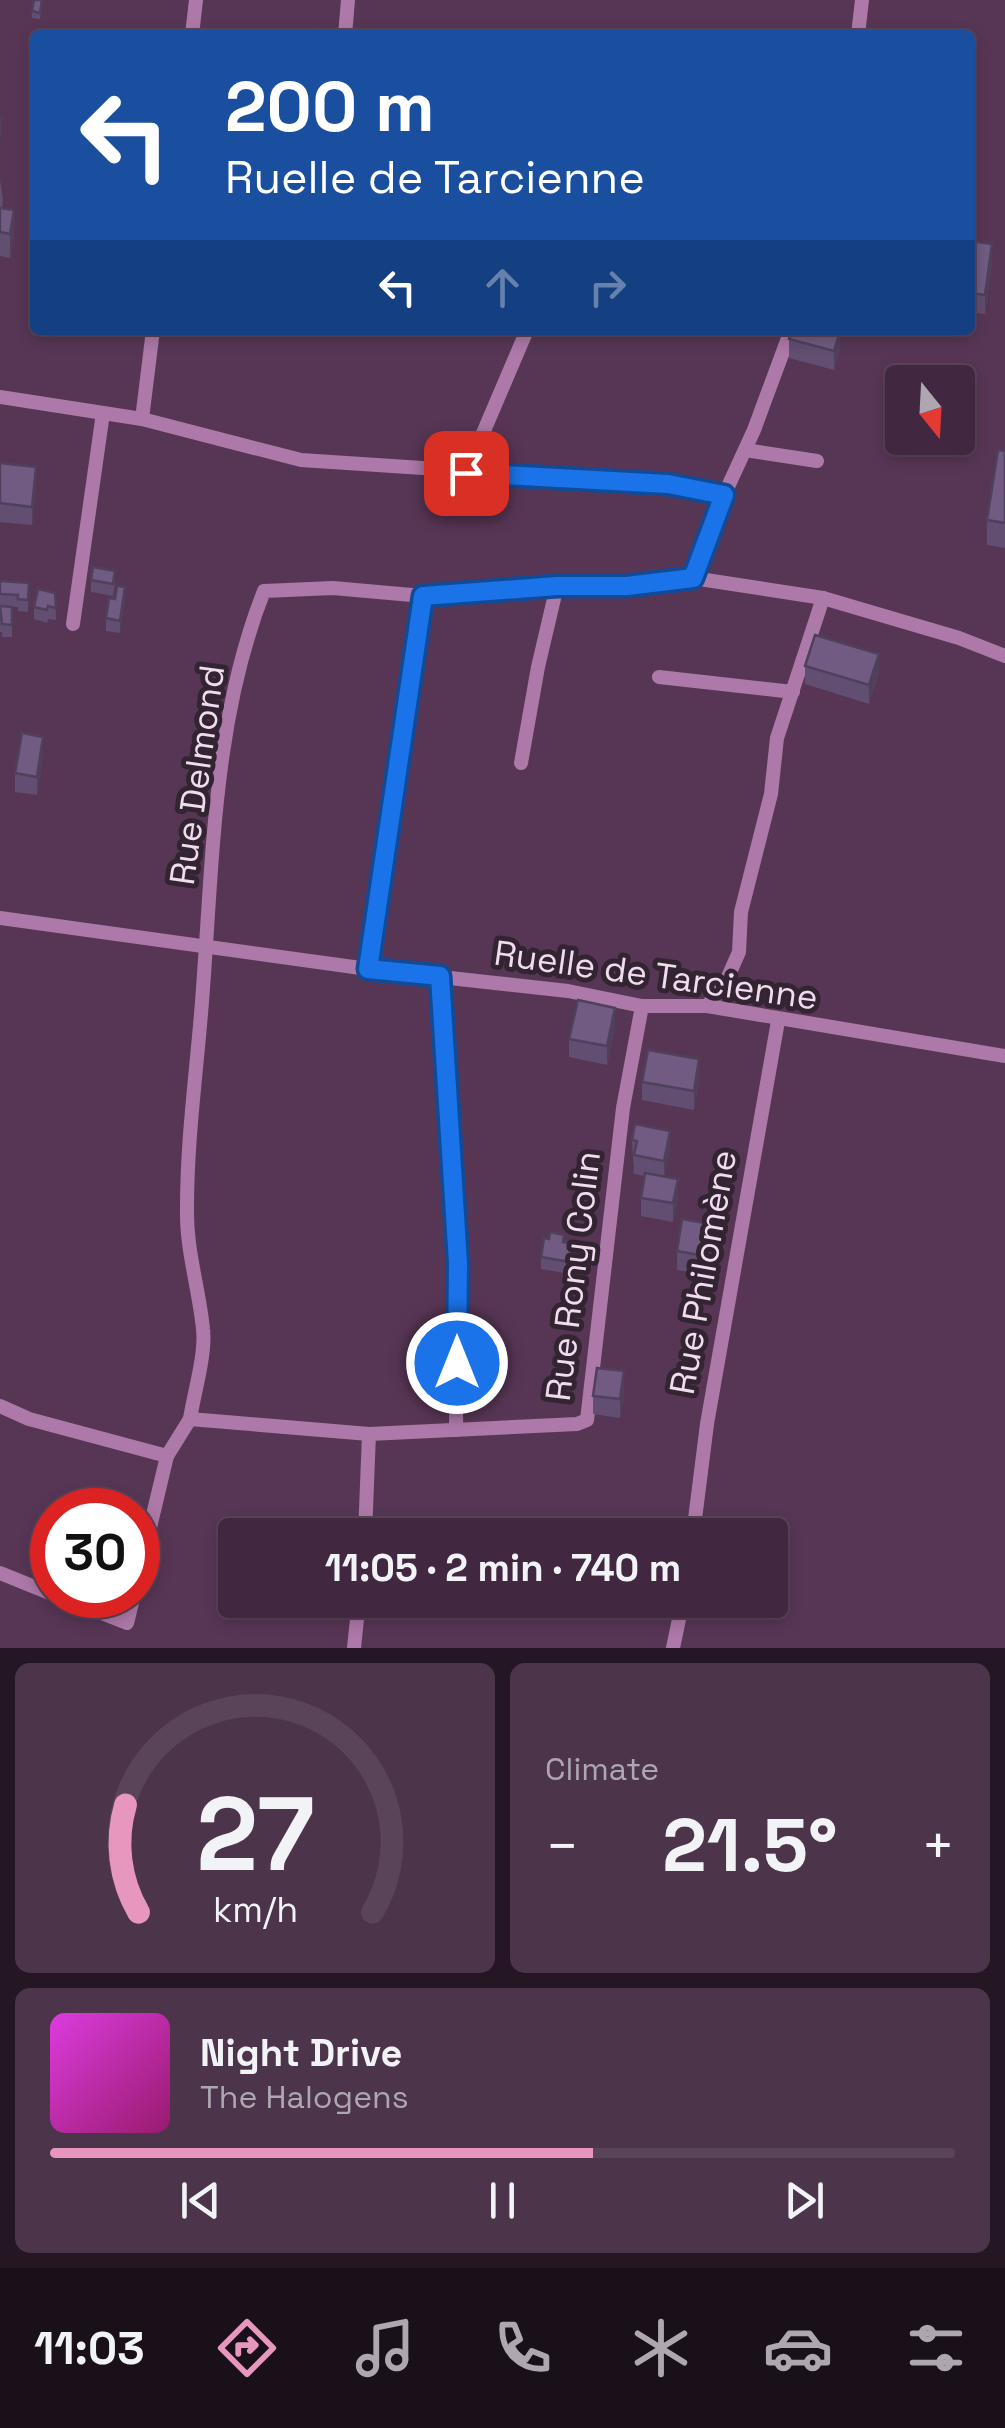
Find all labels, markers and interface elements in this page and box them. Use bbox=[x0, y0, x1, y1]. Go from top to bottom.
text: 200 m bbox=[225, 62, 435, 151]
icon: left bbox=[60, 70, 190, 200]
text: Ruelle de Tarcienne bbox=[225, 149, 645, 206]
icon: left bbox=[370, 260, 425, 315]
icon: ahead bbox=[475, 260, 530, 315]
icon: right bbox=[580, 260, 635, 315]
north arrow bbox=[885, 365, 975, 455]
map controls bbox=[885, 365, 975, 455]
pin bbox=[424, 431, 509, 516]
icon: arrive bbox=[439, 446, 494, 501]
street label: Rue Delmond bbox=[160, 662, 234, 888]
street label: Ruelle de Tarcienne bbox=[491, 930, 821, 1020]
street label: Rue Philomène bbox=[660, 1146, 746, 1398]
street label: Rue Rony Colin bbox=[536, 1149, 610, 1403]
position arrow bbox=[405, 1311, 509, 1415]
speed limit sign: 30 bbox=[30, 1488, 160, 1618]
text: 11:05 · 2 min · 740 m bbox=[325, 1544, 681, 1592]
text: Climate bbox=[545, 1749, 659, 1789]
text: 27 bbox=[196, 1768, 314, 1900]
text: 21.5° bbox=[662, 1797, 838, 1893]
text: − bbox=[545, 1811, 579, 1881]
text: + bbox=[921, 1811, 955, 1881]
text: km/h bbox=[212, 1887, 298, 1932]
text: Night Drive bbox=[200, 2029, 402, 2077]
text: The Halogens bbox=[200, 2077, 409, 2117]
icon: previous bbox=[173, 2173, 228, 2228]
icon: pause bbox=[475, 2173, 530, 2228]
icon: next bbox=[777, 2173, 832, 2228]
icon: directions bbox=[212, 2313, 282, 2383]
icon: music bbox=[350, 2313, 420, 2383]
icon: phone bbox=[488, 2313, 558, 2383]
icon: climate bbox=[626, 2313, 696, 2383]
icon: car bbox=[763, 2313, 833, 2383]
icon: filters bbox=[901, 2313, 971, 2383]
text: 11:03 bbox=[34, 2320, 145, 2377]

